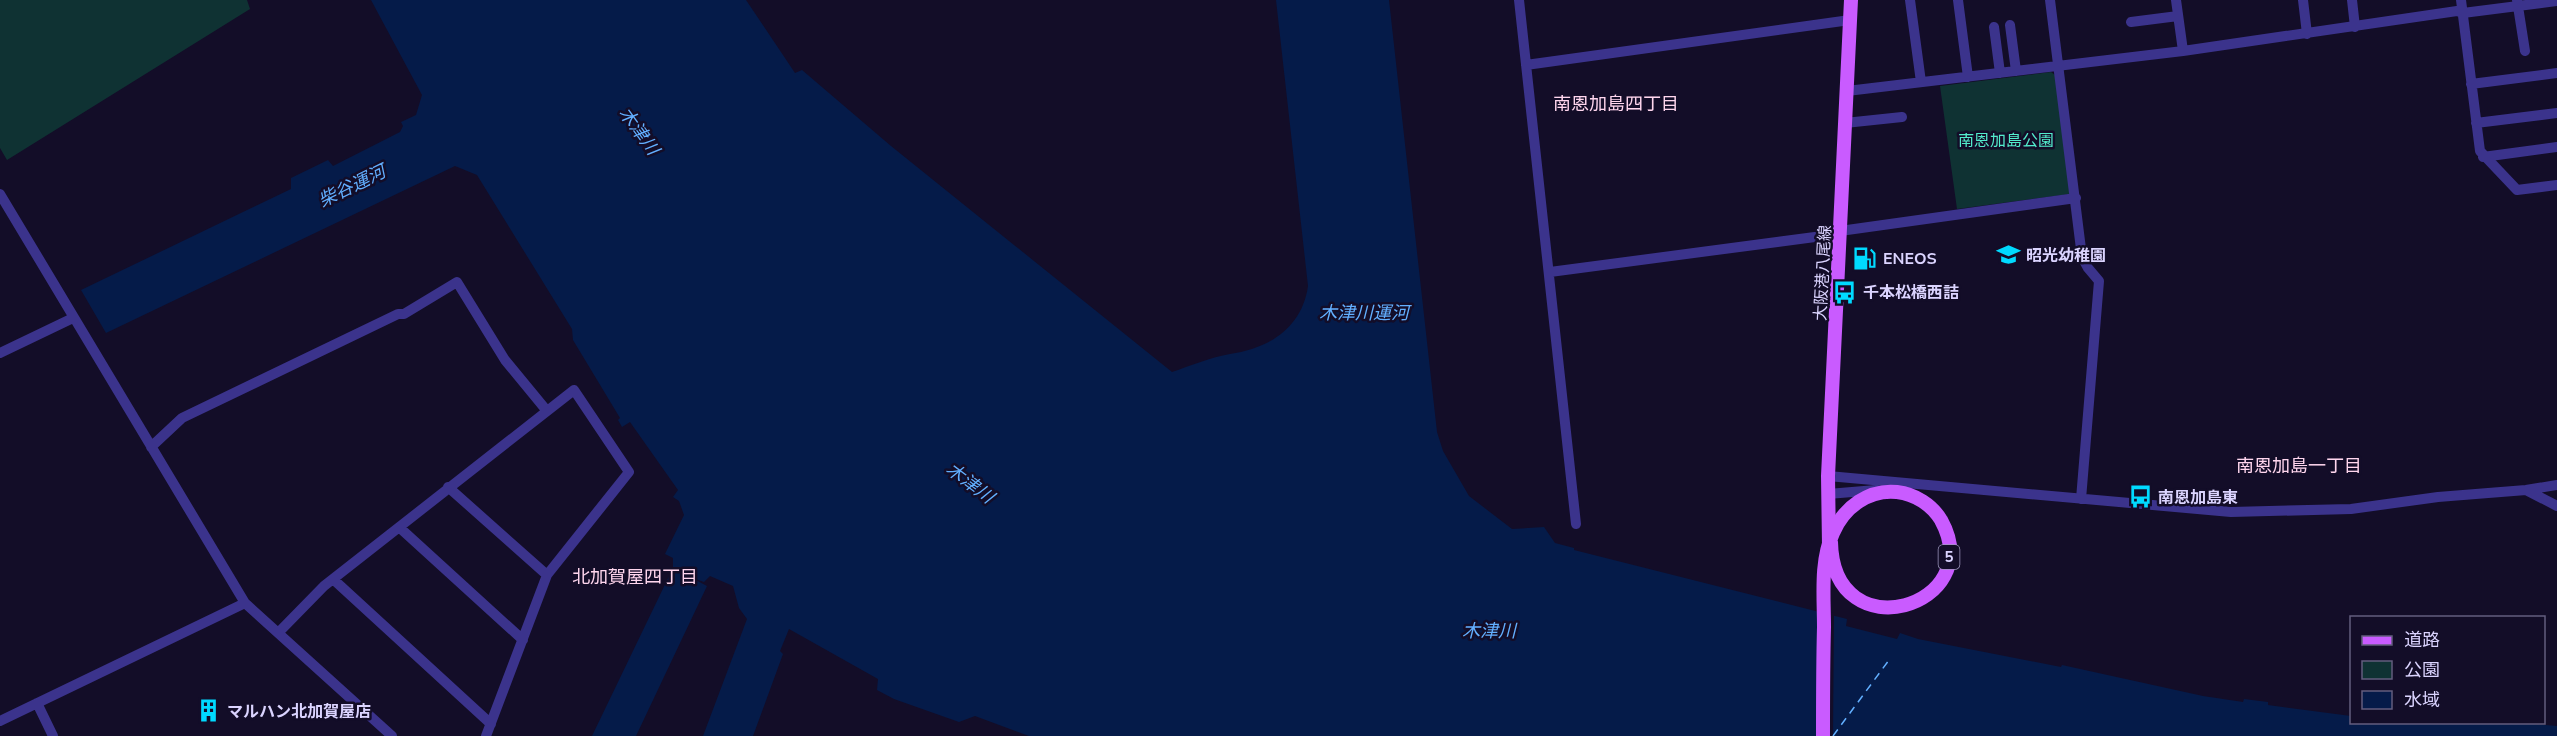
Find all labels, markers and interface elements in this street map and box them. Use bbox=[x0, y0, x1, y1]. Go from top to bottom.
district label: 南恩加島四丁目 bbox=[1553, 92, 1679, 116]
water label: 木津川 bbox=[613, 102, 666, 162]
park label: 南恩加島公園 bbox=[1958, 130, 2054, 152]
water label: 柴谷運河 bbox=[314, 158, 392, 213]
street label: 大阪港八尾線 bbox=[1810, 225, 1836, 322]
school or university icon: 昭光幼稚園 bbox=[1995, 242, 2021, 268]
fuel station icon: ENEOS bbox=[1852, 245, 1878, 271]
place label: 昭光幼稚園 bbox=[2026, 245, 2106, 267]
place label: ENEOS bbox=[1883, 248, 1937, 270]
bus stop icon: 千本松橋西詰 bbox=[1832, 279, 1858, 305]
place label: 千本松橋西詰 bbox=[1863, 282, 1959, 304]
water label: 木津川運河 bbox=[1319, 301, 1412, 325]
district label: 南恩加島一丁目 bbox=[2236, 454, 2362, 478]
water label: 木津川 bbox=[941, 457, 1000, 510]
bus stop icon: 南恩加島東 bbox=[2127, 484, 2153, 510]
place label: 南恩加島東 bbox=[2158, 487, 2238, 509]
road number: 5 bbox=[1938, 545, 1960, 569]
district label: 北加賀屋四丁目 bbox=[572, 565, 698, 589]
legend bbox=[2350, 616, 2545, 724]
water label: 木津川 bbox=[1462, 619, 1518, 643]
text: 道路 bbox=[2404, 628, 2440, 652]
text: 公園 bbox=[2404, 658, 2440, 682]
text: 水域 bbox=[2404, 688, 2440, 712]
building icon: マルハン北加賀屋店 bbox=[196, 698, 222, 724]
place label: マルハン北加賀屋店 bbox=[227, 701, 371, 723]

